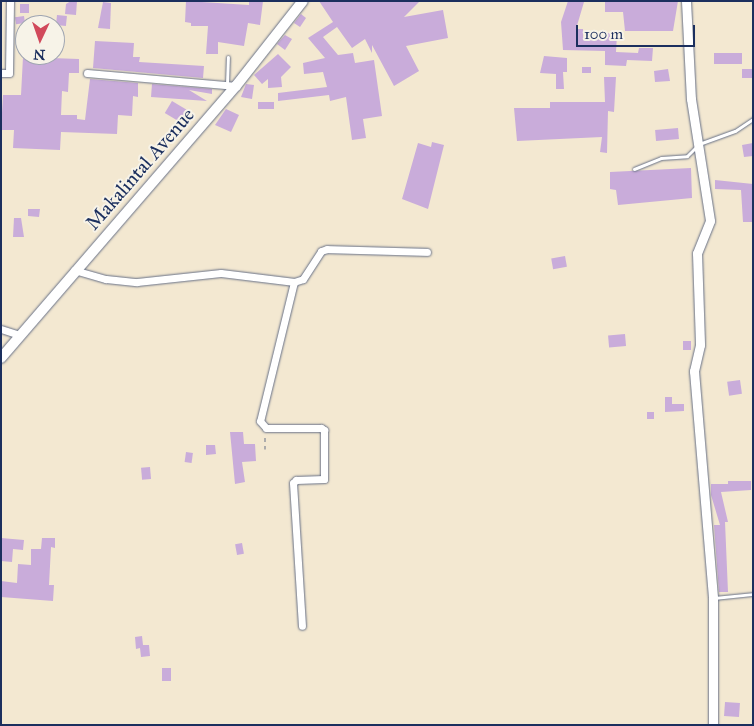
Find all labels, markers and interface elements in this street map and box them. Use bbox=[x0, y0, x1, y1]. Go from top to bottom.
north arrow bbox=[15, 15, 65, 65]
scale bar bbox=[579, 15, 698, 47]
text: 100 m bbox=[584, 25, 623, 43]
text: N bbox=[33, 46, 46, 63]
street label: Makalintal Avenue bbox=[81, 103, 199, 235]

